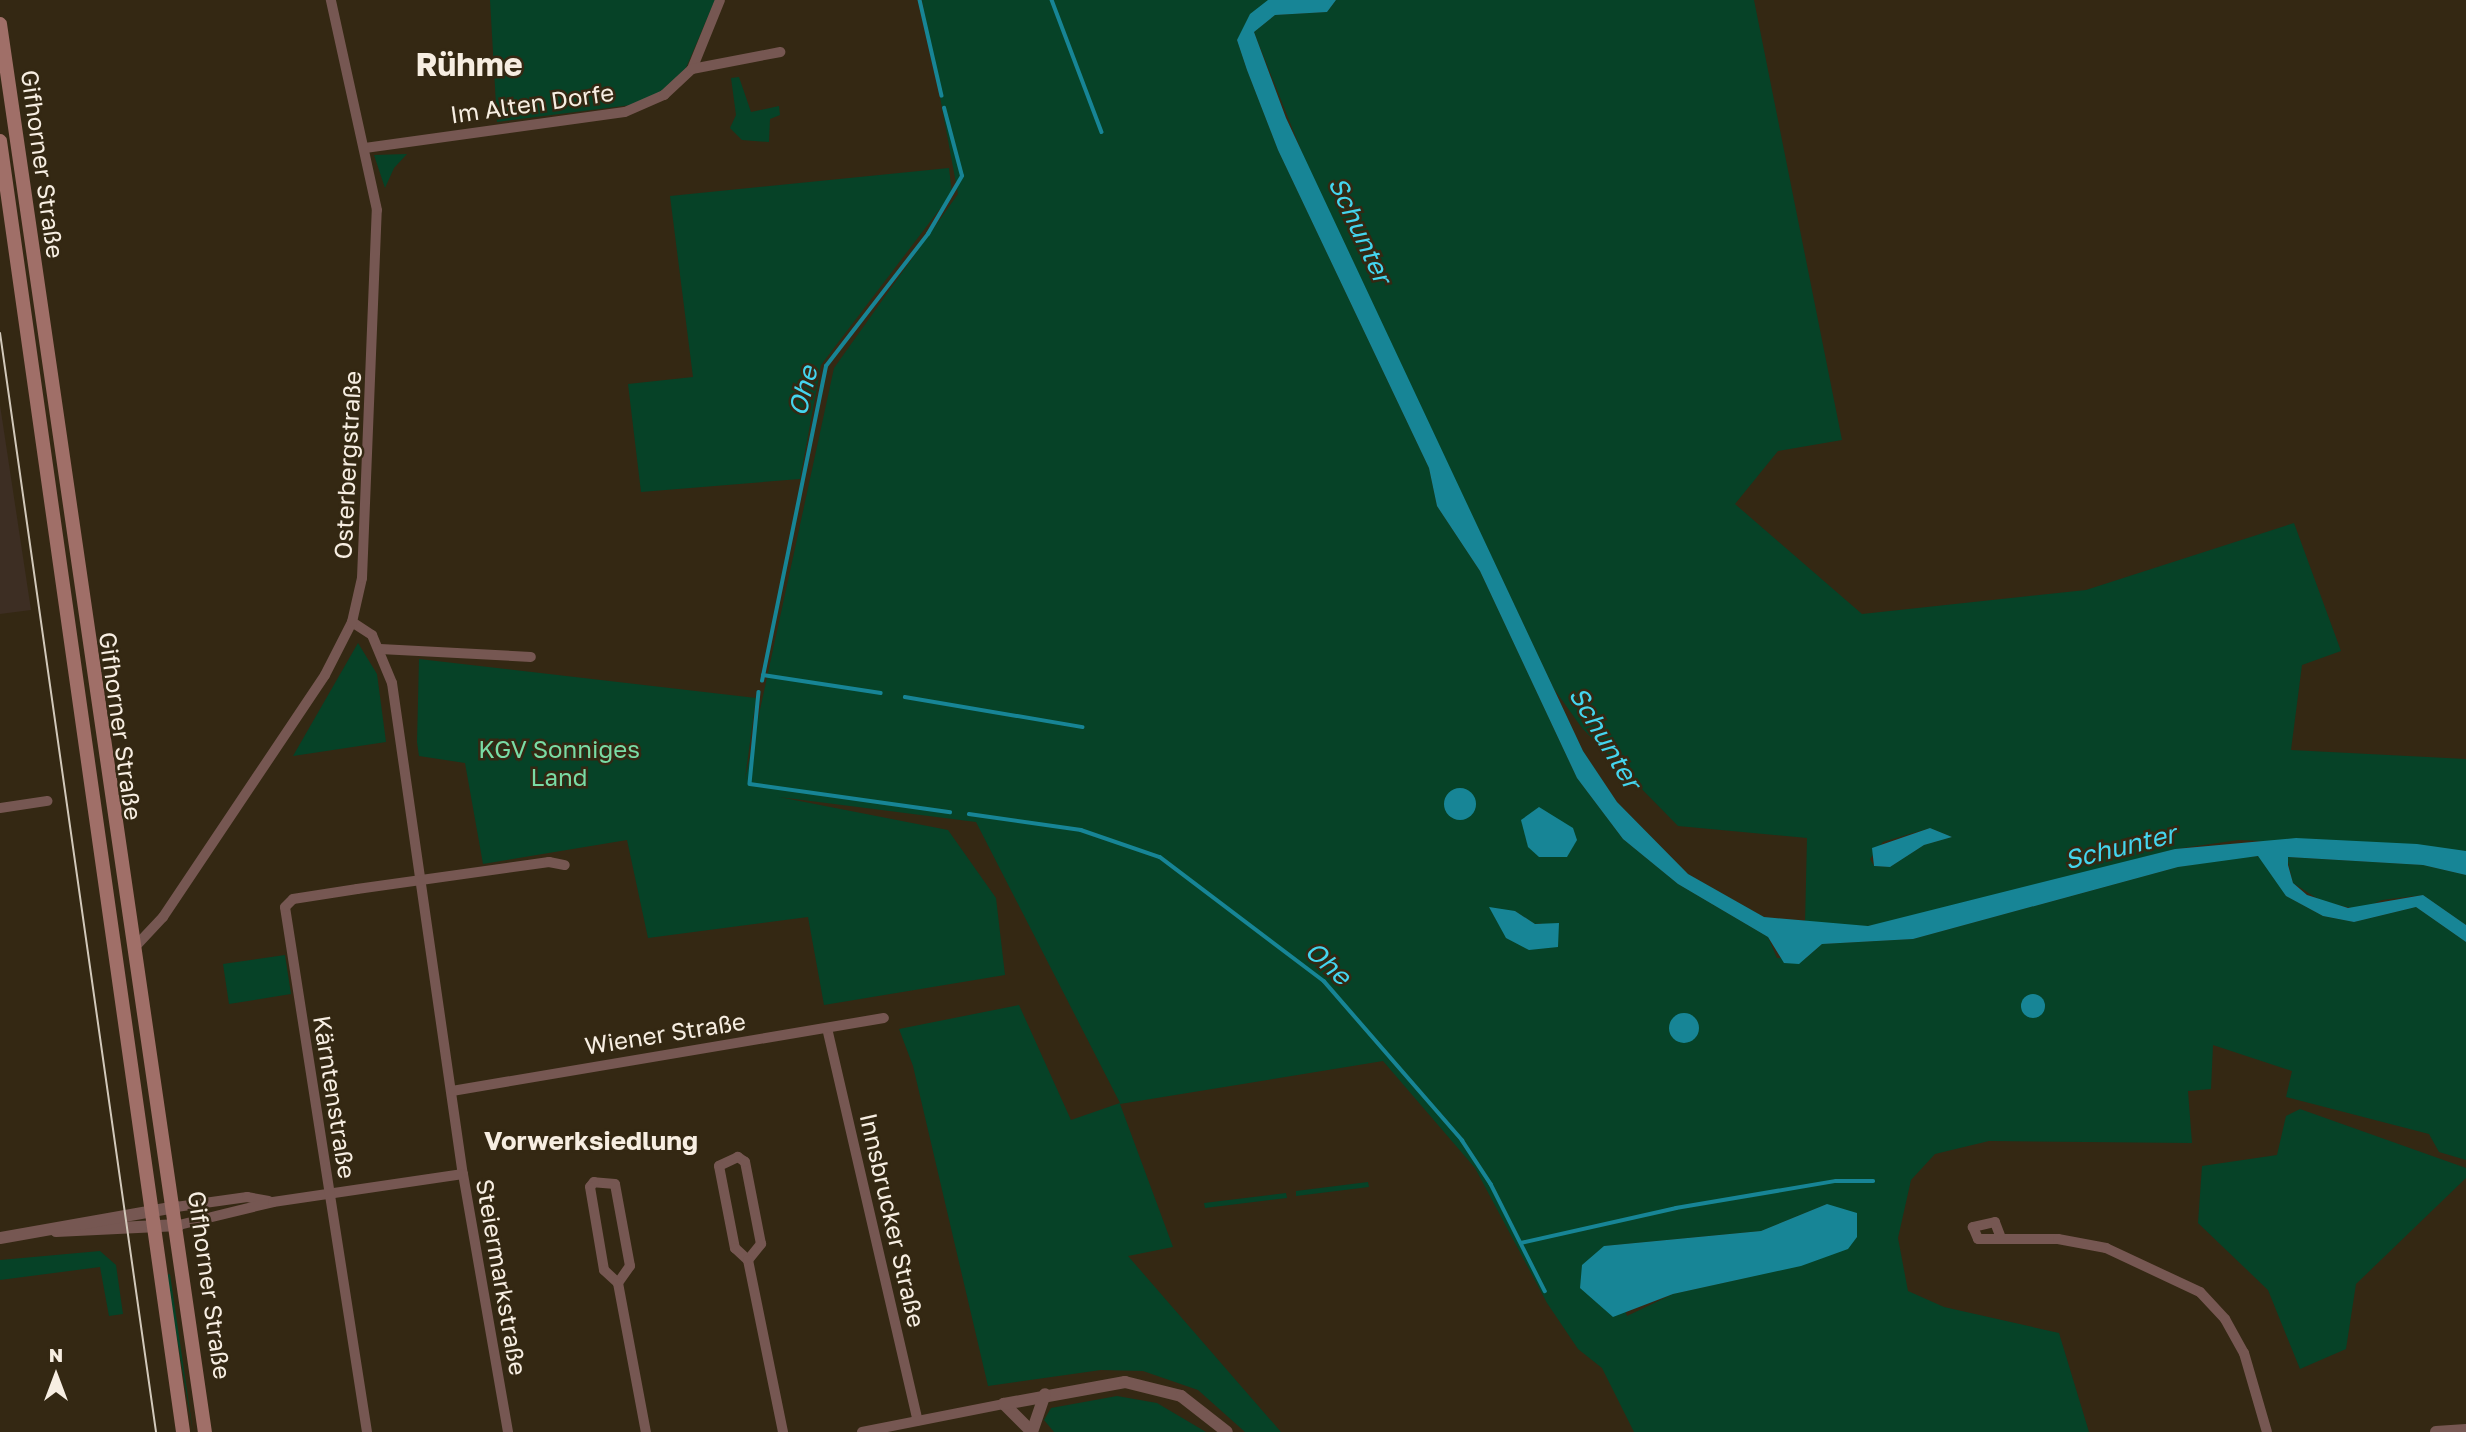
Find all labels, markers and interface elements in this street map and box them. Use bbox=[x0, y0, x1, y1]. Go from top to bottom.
district label: Rühme bbox=[415, 45, 523, 83]
street label: Gifhorner Straße bbox=[16, 68, 70, 260]
street label: Im Alten Dorfe bbox=[448, 77, 616, 129]
water label: Schunter bbox=[1322, 172, 1398, 288]
water label: Ohe bbox=[782, 363, 824, 419]
street label: Osterbergstraße bbox=[328, 370, 366, 560]
street label: Gifhorner Straße bbox=[94, 630, 148, 822]
water label: Schunter bbox=[1562, 681, 1648, 795]
park label: KGV Sonniges Land bbox=[478, 735, 640, 791]
water label: Schunter bbox=[2061, 818, 2179, 876]
water label: Ohe bbox=[1299, 935, 1357, 991]
street label: Wiener Straße bbox=[583, 1006, 747, 1060]
street label: Kärntenstraße bbox=[308, 1013, 362, 1181]
street label: Innsbrucker Straße bbox=[854, 1110, 932, 1330]
district label: Vorwerksiedlung bbox=[484, 1125, 698, 1157]
street label: Steiermarkstraße bbox=[471, 1177, 533, 1377]
street label: Gifhorner Straße bbox=[183, 1189, 237, 1381]
north arrow bbox=[21, 1341, 91, 1411]
text: N bbox=[49, 1343, 63, 1366]

